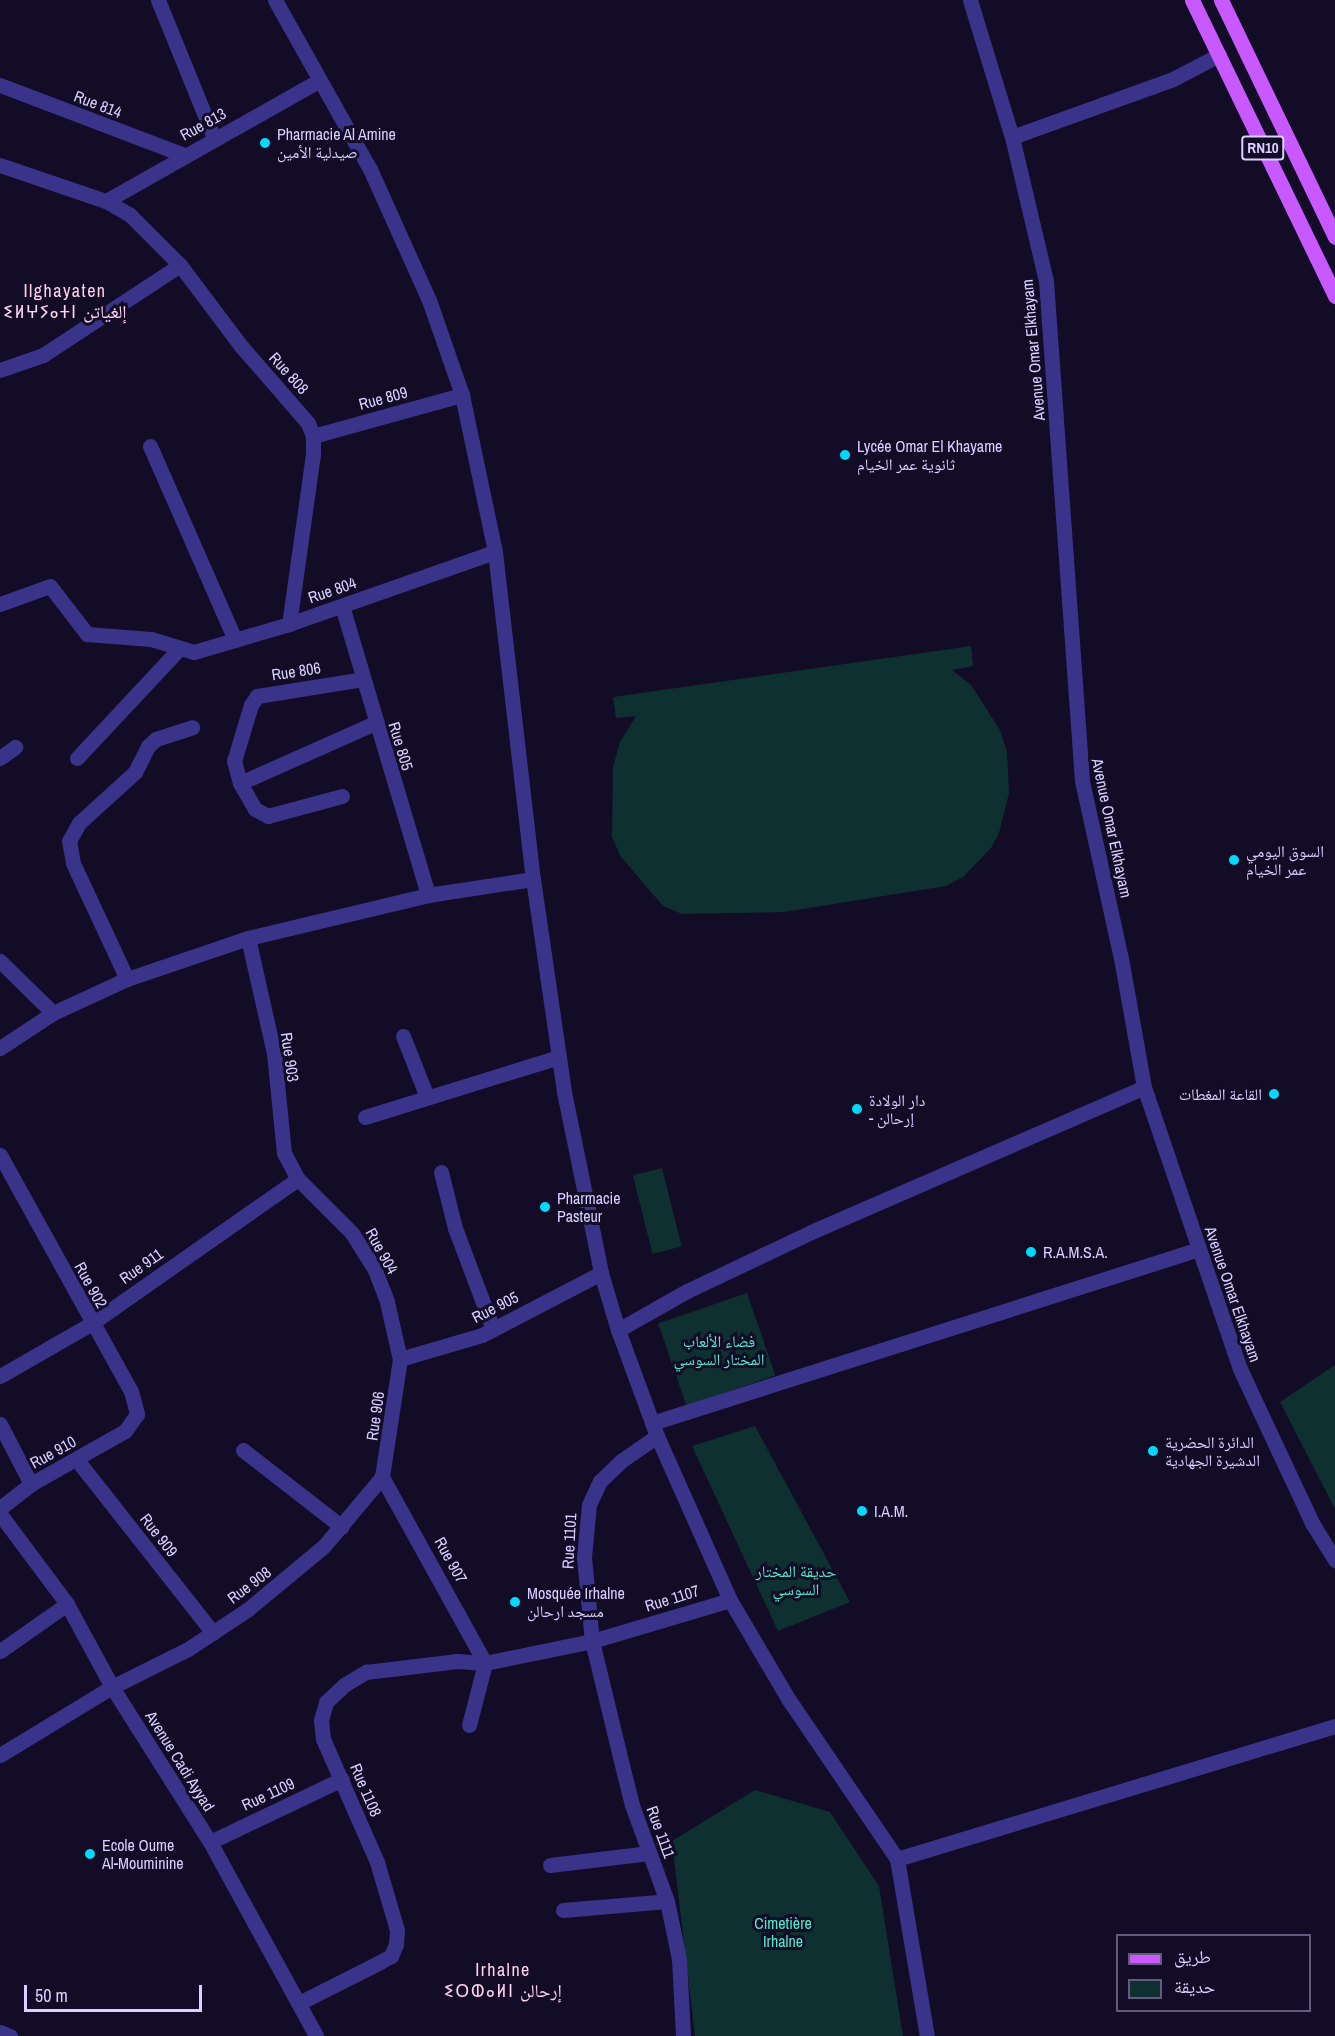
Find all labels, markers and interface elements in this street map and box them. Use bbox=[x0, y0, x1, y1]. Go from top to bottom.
street label: Rue 814 bbox=[71, 86, 125, 122]
street label: Rue 813 bbox=[177, 104, 229, 144]
place label: Pharmacie Al Amine صيدلية الأمين bbox=[277, 124, 397, 162]
marker: Pharmacie Al Amine صيدلية الأمين bbox=[258, 136, 272, 150]
road number: RN10 bbox=[1240, 136, 1286, 160]
street label: Avenue Omar Elkhayam bbox=[1017, 278, 1049, 422]
district label: Ilghayaten ⵉⵍⵖⵢⴰⵜⵏ إلغياتن bbox=[9, 281, 121, 324]
street label: Rue 808 bbox=[265, 348, 313, 398]
street label: Rue 809 bbox=[357, 382, 409, 414]
place label: Lycée Omar El Khayame ثانوية عمر الخيام bbox=[857, 436, 1002, 474]
marker: Lycée Omar El Khayame ثانوية عمر الخيام bbox=[838, 448, 852, 462]
street label: Rue 804 bbox=[305, 573, 359, 607]
street label: Rue 806 bbox=[270, 658, 322, 684]
street label: Rue 805 bbox=[385, 719, 417, 773]
street label: Avenue Omar Elkhayam bbox=[1088, 757, 1136, 899]
place label: السوق اليومي عمر الخيام bbox=[1246, 841, 1324, 879]
marker: السوق اليومي عمر الخيام bbox=[1227, 853, 1241, 867]
street label: Rue 903 bbox=[277, 1031, 303, 1083]
place label: القاعة المغطات bbox=[1179, 1084, 1262, 1104]
marker: القاعة المغطات bbox=[1267, 1087, 1281, 1101]
place label: دار الولادة - إرحالن bbox=[869, 1090, 925, 1128]
marker: دار الولادة - إرحالن bbox=[850, 1102, 864, 1116]
place label: Pharmacie Pasteur bbox=[557, 1188, 620, 1226]
marker: Pharmacie Pasteur bbox=[538, 1200, 552, 1214]
street label: Avenue Omar Elkhayam bbox=[1201, 1224, 1265, 1364]
street label: Rue 904 bbox=[362, 1225, 402, 1277]
place label: R.A.M.S.A. bbox=[1043, 1242, 1108, 1262]
street label: Rue 911 bbox=[116, 1244, 166, 1288]
marker: R.A.M.S.A. bbox=[1024, 1245, 1038, 1259]
street label: Rue 902 bbox=[71, 1259, 111, 1311]
street label: Rue 905 bbox=[469, 1287, 521, 1327]
park label: فضاء الألعاب المختار السوسي bbox=[674, 1331, 764, 1369]
street label: Rue 906 bbox=[362, 1390, 388, 1442]
street label: Rue 910 bbox=[27, 1432, 79, 1472]
place label: الدائرة الحضرية الدشيرة الجهادية bbox=[1165, 1432, 1260, 1470]
marker: الدائرة الحضرية الدشيرة الجهادية bbox=[1146, 1444, 1160, 1458]
place label: I.A.M. bbox=[874, 1501, 908, 1521]
marker: I.A.M. bbox=[855, 1504, 869, 1518]
street label: Rue 909 bbox=[136, 1510, 182, 1560]
street label: Rue 1101 bbox=[558, 1513, 580, 1569]
street label: Rue 907 bbox=[431, 1534, 471, 1586]
park label: حديقة المختار السوسي bbox=[756, 1561, 836, 1599]
street label: Rue 908 bbox=[223, 1562, 275, 1608]
street label: Rue 1107 bbox=[642, 1581, 702, 1615]
place label: Mosquée Irhalne مسجد ارحالن bbox=[527, 1583, 625, 1621]
marker: Mosquée Irhalne مسجد ارحالن bbox=[508, 1595, 522, 1609]
street label: Avenue Cadi Ayyad bbox=[141, 1707, 219, 1815]
street label: Rue 1108 bbox=[346, 1761, 386, 1819]
street label: Rue 1109 bbox=[239, 1773, 297, 1815]
street label: Rue 1111 bbox=[643, 1803, 679, 1861]
place label: Ecole Oume Al-Mouminine bbox=[102, 1835, 184, 1873]
marker: Ecole Oume Al-Mouminine bbox=[83, 1847, 97, 1861]
park label: Cimetière Irhalne bbox=[754, 1913, 812, 1951]
legend bbox=[1116, 1934, 1311, 2012]
text: طريق bbox=[1174, 1944, 1211, 1969]
district label: Irhalne ⵉⵔⵀⴰⵍⵏ إرحالن bbox=[450, 1960, 556, 2002]
scale bar bbox=[27, 1973, 206, 2011]
text: حديقة bbox=[1174, 1974, 1215, 1999]
text: 50 m bbox=[35, 1983, 68, 2008]

